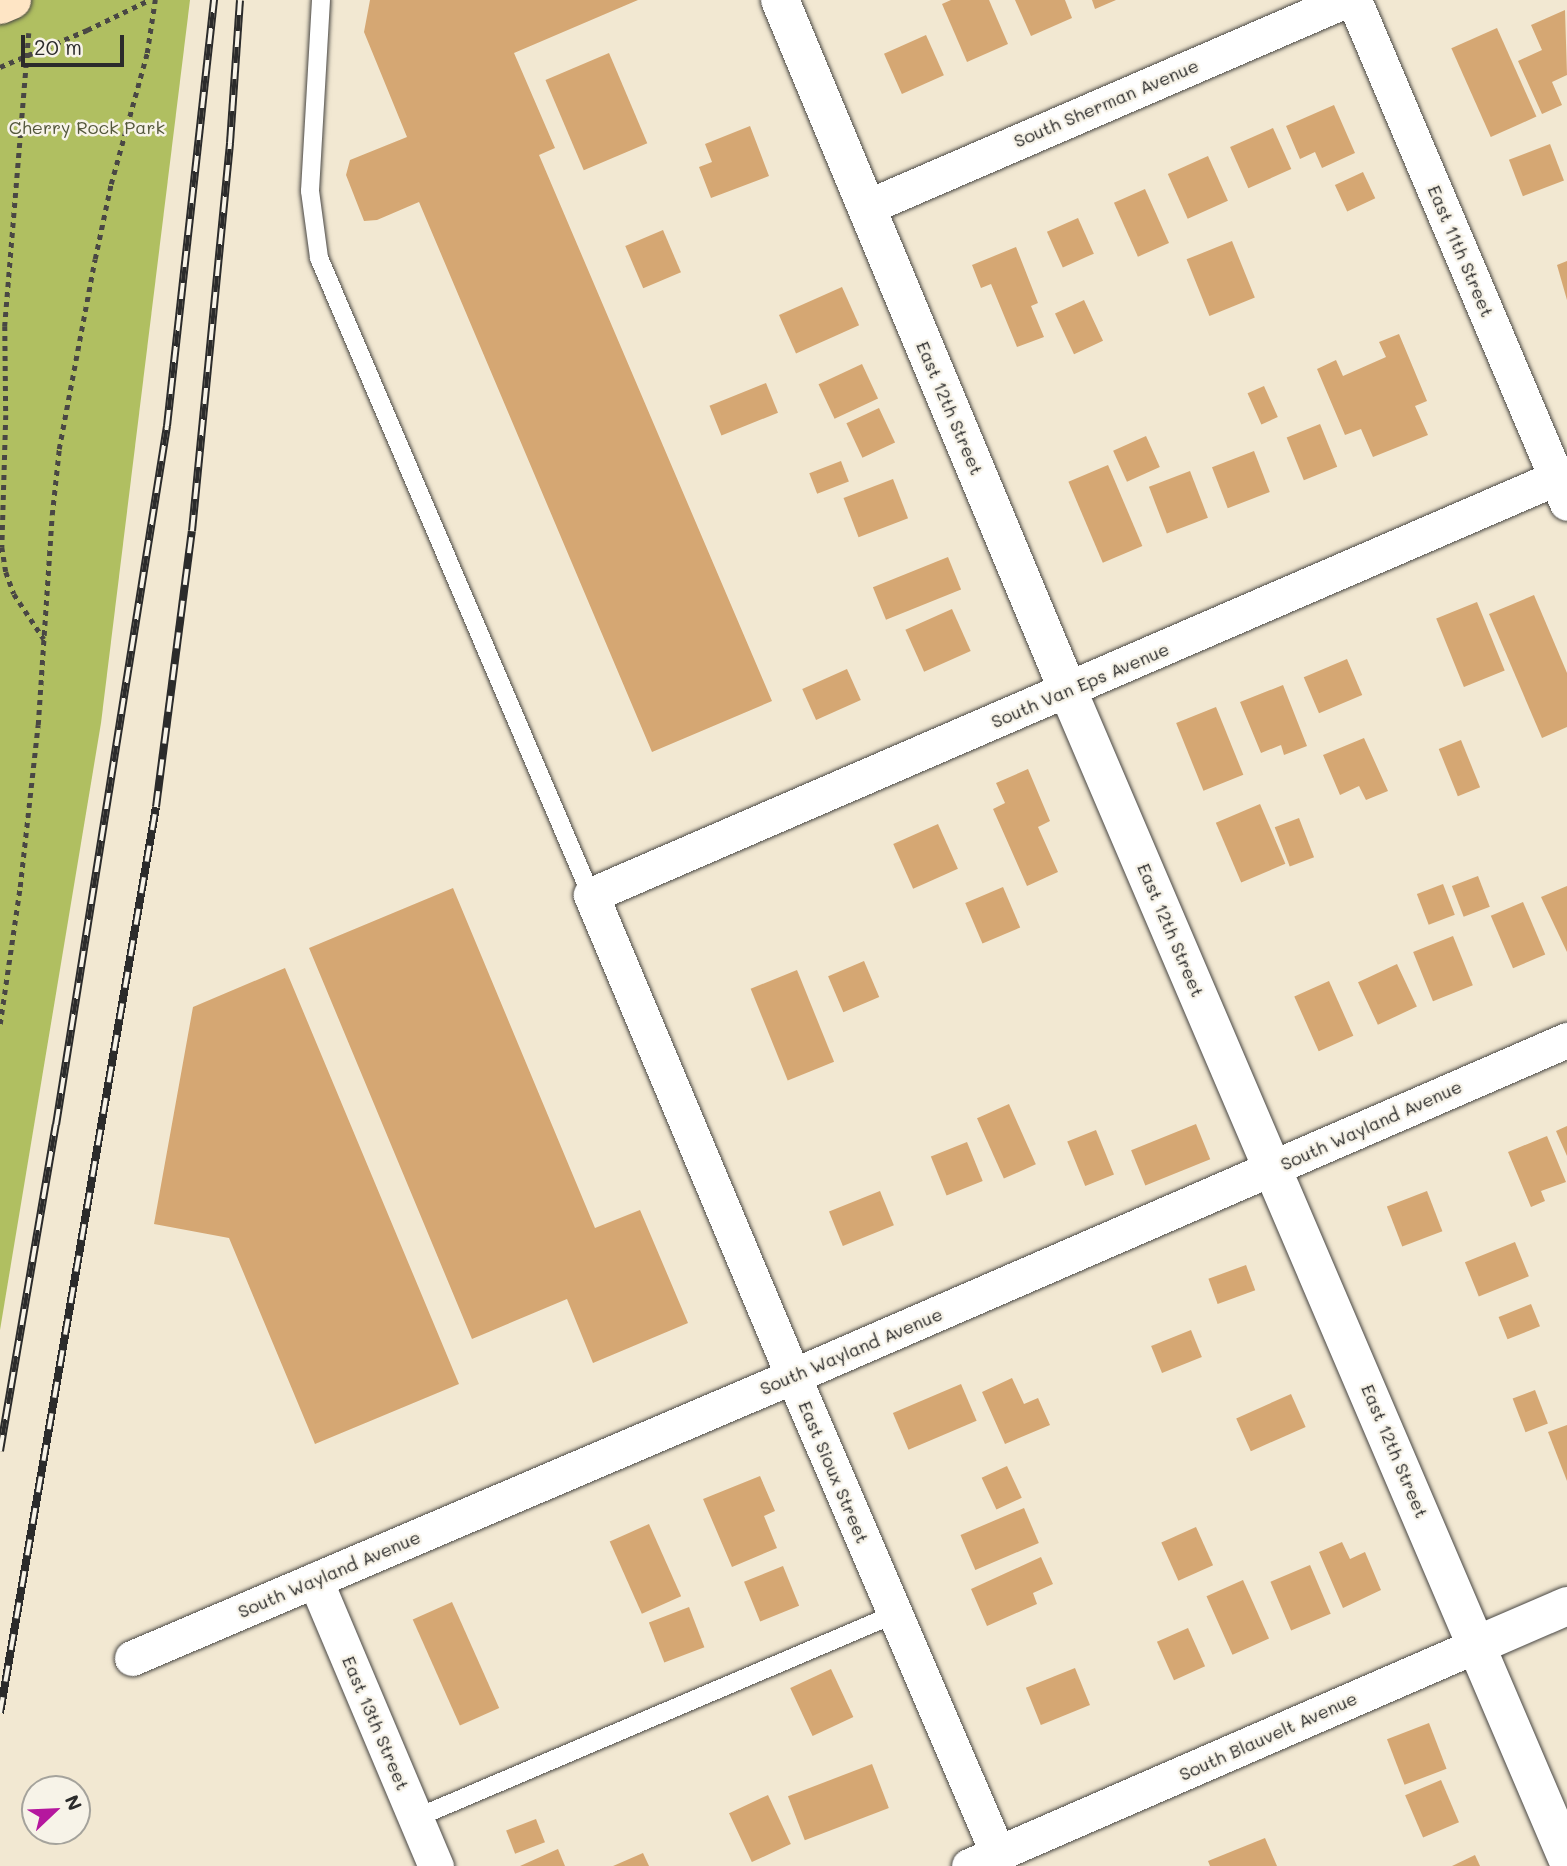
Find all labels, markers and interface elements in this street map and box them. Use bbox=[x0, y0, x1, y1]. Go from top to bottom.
scale bar bbox=[24, 21, 128, 65]
text: 20 m bbox=[34, 33, 82, 60]
street label: South Sherman Avenue bbox=[1010, 54, 1202, 152]
park label: Cherry Rock Park bbox=[9, 116, 165, 138]
street label: East 11th Street bbox=[1423, 182, 1499, 320]
street label: East 12th Street bbox=[912, 338, 988, 478]
street label: South Van Eps Avenue bbox=[988, 638, 1172, 732]
street label: East 12th Street bbox=[1133, 860, 1209, 1000]
street label: South Wayland Avenue bbox=[1277, 1075, 1465, 1175]
street label: South Wayland Avenue bbox=[757, 1303, 945, 1399]
street label: East 12th Street bbox=[1357, 1381, 1433, 1521]
street label: East Sioux Street bbox=[794, 1398, 874, 1546]
street label: South Wayland Avenue bbox=[235, 1526, 423, 1622]
street label: East 13th Street bbox=[338, 1653, 414, 1793]
street label: South Blauvelt Avenue bbox=[1176, 1687, 1360, 1785]
north arrow bbox=[21, 1775, 91, 1845]
text: N bbox=[60, 1791, 88, 1814]

